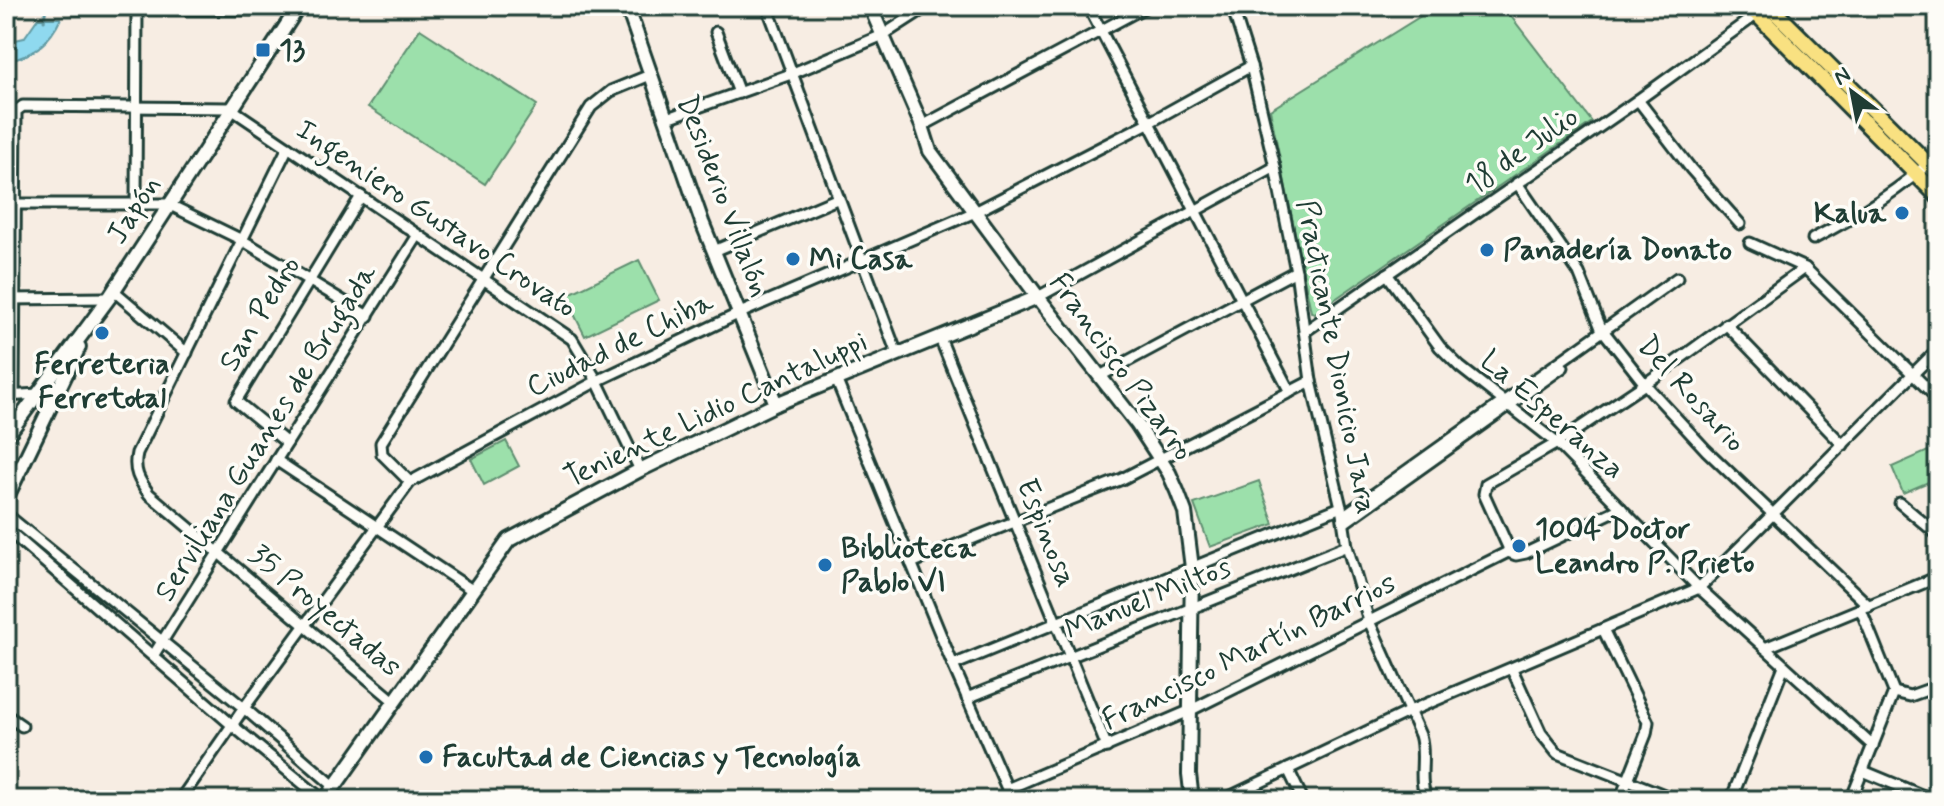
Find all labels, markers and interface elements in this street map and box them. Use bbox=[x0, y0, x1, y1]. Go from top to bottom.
place label: 13 bbox=[279, 31, 305, 70]
marker: 13 bbox=[254, 41, 272, 59]
north arrow bbox=[1812, 52, 1892, 132]
text: N bbox=[1829, 61, 1856, 92]
street label: Desiderio Villalón bbox=[667, 89, 779, 303]
street label: 18 de Julio bbox=[1457, 98, 1587, 204]
street label: Ingeniero Gustavo Crovato bbox=[286, 110, 584, 330]
street label: Japón bbox=[98, 168, 170, 252]
place label: Kalua bbox=[1814, 194, 1887, 233]
street label: Practicante Dionicio Jara bbox=[1286, 197, 1386, 517]
marker: Kalua bbox=[1893, 204, 1911, 222]
place label: Panadería Donato bbox=[1503, 231, 1732, 270]
place label: Mi Casa bbox=[809, 240, 913, 279]
marker: Panadería Donato bbox=[1478, 241, 1496, 259]
street label: San Pedro bbox=[210, 249, 310, 379]
marker: Mi Casa bbox=[784, 250, 802, 268]
street label: Serviliana Guanes de Brugada bbox=[146, 256, 389, 611]
street label: Francisco Pizarro bbox=[1040, 265, 1202, 469]
street label: Ciudad de Chiba bbox=[520, 283, 721, 407]
street label: Teniente Lidio Cantaluppi bbox=[558, 322, 874, 498]
marker: Ferreteria Ferretotal bbox=[93, 324, 111, 342]
street label: Del Rosario bbox=[1628, 327, 1754, 461]
street label: La Esperanza bbox=[1472, 341, 1632, 489]
place label: Ferreteria Ferretotal bbox=[34, 345, 170, 418]
street label: Espinosa bbox=[1007, 473, 1085, 593]
place label: 1004 Doctor Leandro P. Prieto bbox=[1535, 510, 1754, 583]
place label: Biblioteca Pablo VI bbox=[841, 529, 977, 602]
street label: 35 Proyectadas bbox=[240, 536, 410, 686]
marker: 1004 Doctor Leandro P. Prieto bbox=[1510, 537, 1528, 555]
street label: Manuel Miltos bbox=[1059, 548, 1237, 650]
marker: Biblioteca Pablo VI bbox=[816, 556, 834, 574]
street label: Francisco Martín Barrios bbox=[1096, 564, 1402, 740]
place label: Facultad de Ciencias y Tecnología bbox=[442, 738, 861, 778]
marker: Facultad de Ciencias y Tecnología bbox=[417, 748, 435, 766]

